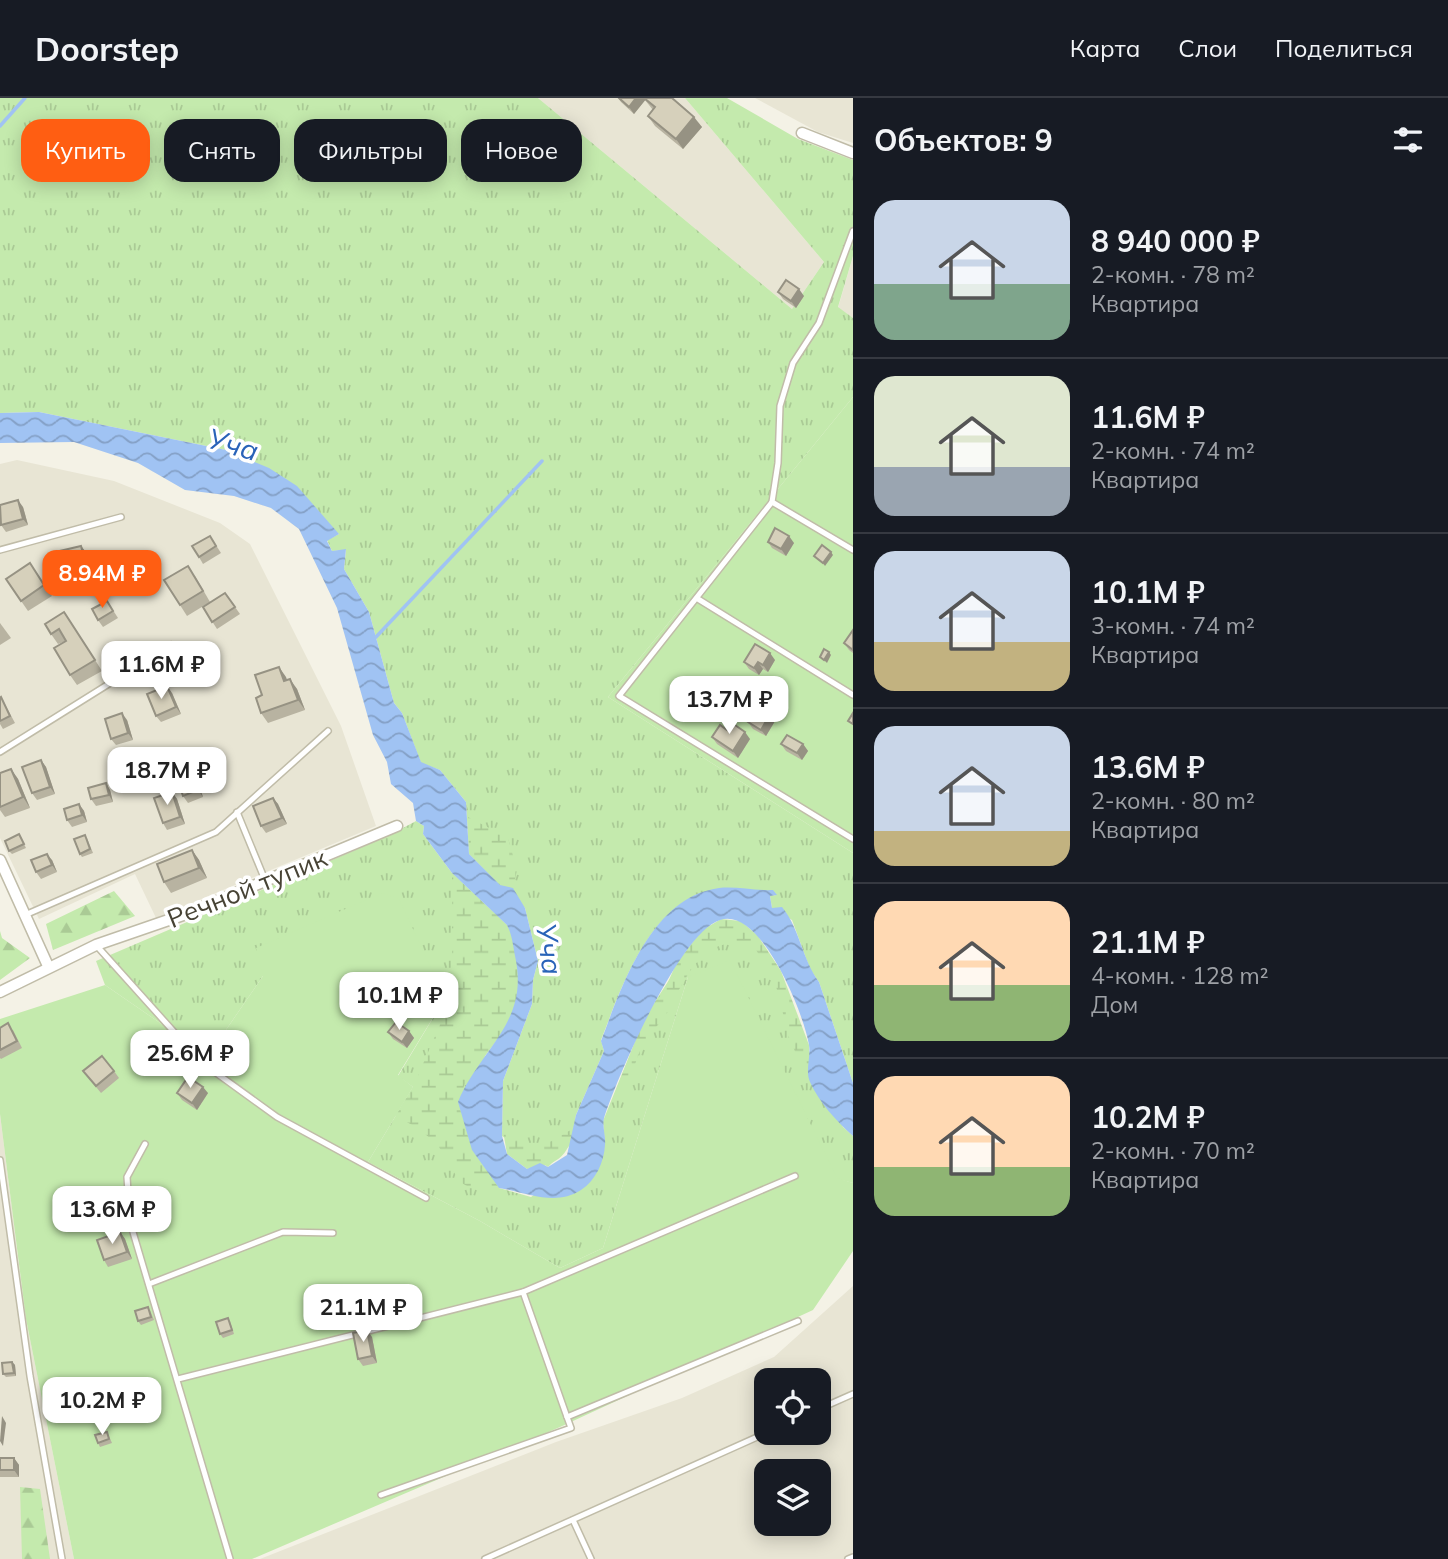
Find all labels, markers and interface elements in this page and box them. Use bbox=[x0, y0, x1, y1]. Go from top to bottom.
text: Doorstep bbox=[35, 28, 179, 69]
text: Карта bbox=[1070, 33, 1140, 63]
text: Слои bbox=[1178, 33, 1237, 63]
text: Поделиться bbox=[1275, 33, 1413, 63]
chip: Купить bbox=[21, 119, 150, 182]
chip: Снять bbox=[164, 119, 280, 182]
chip: Фильтры bbox=[294, 119, 447, 182]
chip: Новое bbox=[461, 119, 582, 182]
text: Объектов: 9 bbox=[874, 121, 1053, 159]
icon: filters bbox=[1389, 121, 1427, 159]
text: 8 940 000 ₽ bbox=[1091, 222, 1260, 260]
icon: home bbox=[930, 228, 1014, 312]
text: 2-комн. · 78 m² bbox=[1091, 260, 1255, 289]
text: Квартира bbox=[1091, 289, 1199, 318]
text: 11.6M ₽ bbox=[1091, 398, 1205, 436]
icon: home bbox=[930, 404, 1014, 488]
water label: Уча bbox=[203, 420, 263, 468]
text: 2-комн. · 74 m² bbox=[1091, 436, 1255, 465]
text: Квартира bbox=[1091, 465, 1199, 494]
pin: 8.94M ₽ bbox=[37, 550, 167, 610]
text: 8.94M ₽ bbox=[58, 558, 146, 587]
text: 10.1M ₽ bbox=[1091, 573, 1205, 611]
icon: home bbox=[930, 579, 1014, 663]
text: 3-комн. · 74 m² bbox=[1091, 611, 1255, 640]
text: Квартира bbox=[1091, 640, 1199, 669]
pin: 11.6M ₽ bbox=[96, 642, 226, 701]
text: 11.6M ₽ bbox=[117, 649, 205, 678]
pin: 13.7M ₽ bbox=[664, 676, 794, 736]
text: 13.7M ₽ bbox=[685, 684, 773, 713]
pin: 18.7M ₽ bbox=[102, 748, 232, 807]
text: 13.6M ₽ bbox=[1091, 748, 1205, 786]
icon: home bbox=[930, 754, 1014, 838]
text: 18.7M ₽ bbox=[123, 755, 211, 784]
text: 2-комн. · 80 m² bbox=[1091, 786, 1255, 815]
text: Квартира bbox=[1091, 815, 1199, 844]
street label: Речной тупик bbox=[162, 841, 332, 935]
water label: Уча bbox=[529, 921, 571, 977]
text: 21.1M ₽ bbox=[1091, 923, 1205, 961]
icon: home bbox=[930, 929, 1014, 1013]
text: 4-комн. · 128 m² bbox=[1091, 961, 1269, 990]
pin: 10.1M ₽ bbox=[334, 972, 464, 1032]
text: 10.1M ₽ bbox=[355, 980, 443, 1009]
text: Дом bbox=[1091, 990, 1138, 1019]
pin: 25.6M ₽ bbox=[125, 1030, 255, 1090]
text: 25.6M ₽ bbox=[146, 1038, 234, 1067]
text: 10.2M ₽ bbox=[1091, 1098, 1205, 1136]
icon: home bbox=[930, 1104, 1014, 1188]
text: 2-комн. · 70 m² bbox=[1091, 1136, 1255, 1165]
text: Квартира bbox=[1091, 1165, 1199, 1194]
pin: 13.6M ₽ bbox=[47, 1186, 177, 1246]
text: 13.6M ₽ bbox=[68, 1194, 156, 1223]
pin: 21.1M ₽ bbox=[298, 1284, 428, 1344]
text: 21.1M ₽ bbox=[319, 1292, 407, 1321]
map controls bbox=[754, 1368, 831, 1536]
button: locate bbox=[754, 1368, 831, 1445]
pin: 10.2M ₽ bbox=[37, 1378, 167, 1437]
text: 10.2M ₽ bbox=[58, 1385, 146, 1414]
button: layers bbox=[754, 1459, 831, 1536]

